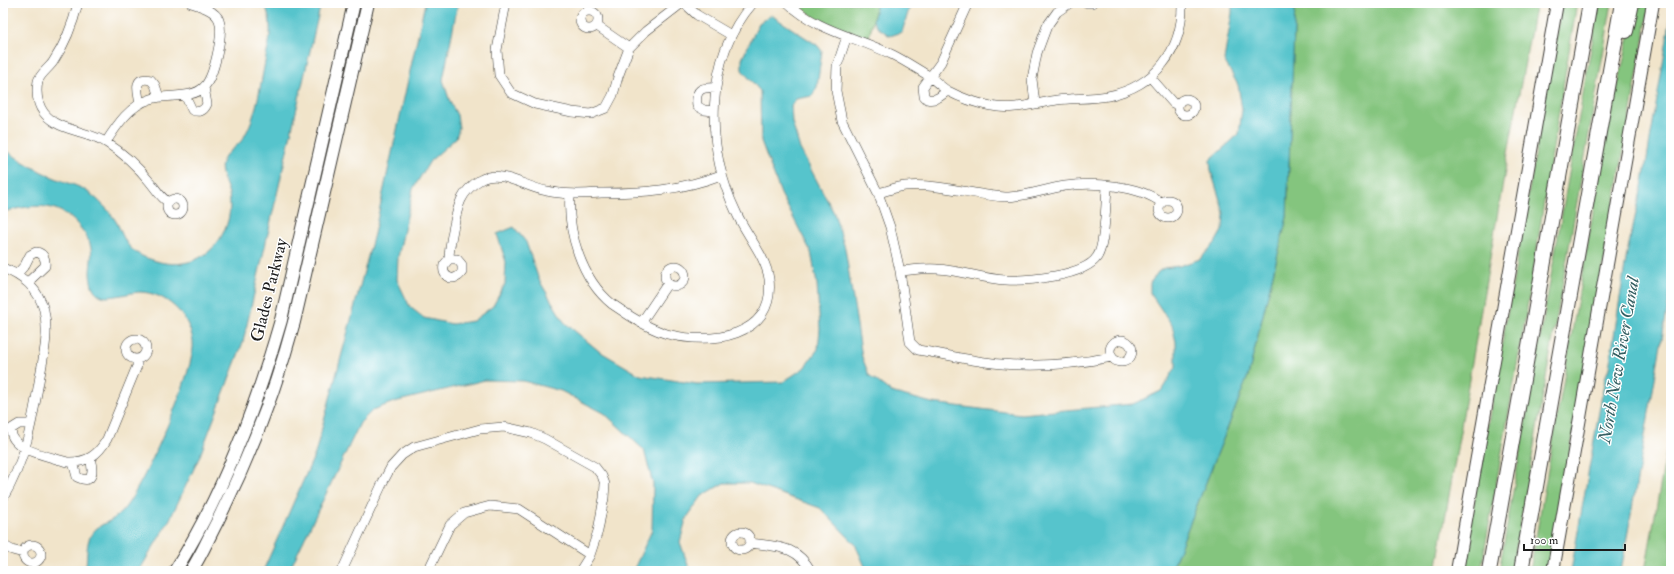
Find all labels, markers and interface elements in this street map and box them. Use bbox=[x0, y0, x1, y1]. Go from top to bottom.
street label: Glades Parkway bbox=[246, 236, 293, 344]
water label: North New River Canal bbox=[1593, 274, 1645, 446]
scale bar bbox=[1524, 526, 1625, 552]
text: 100 m bbox=[1530, 533, 1559, 548]

